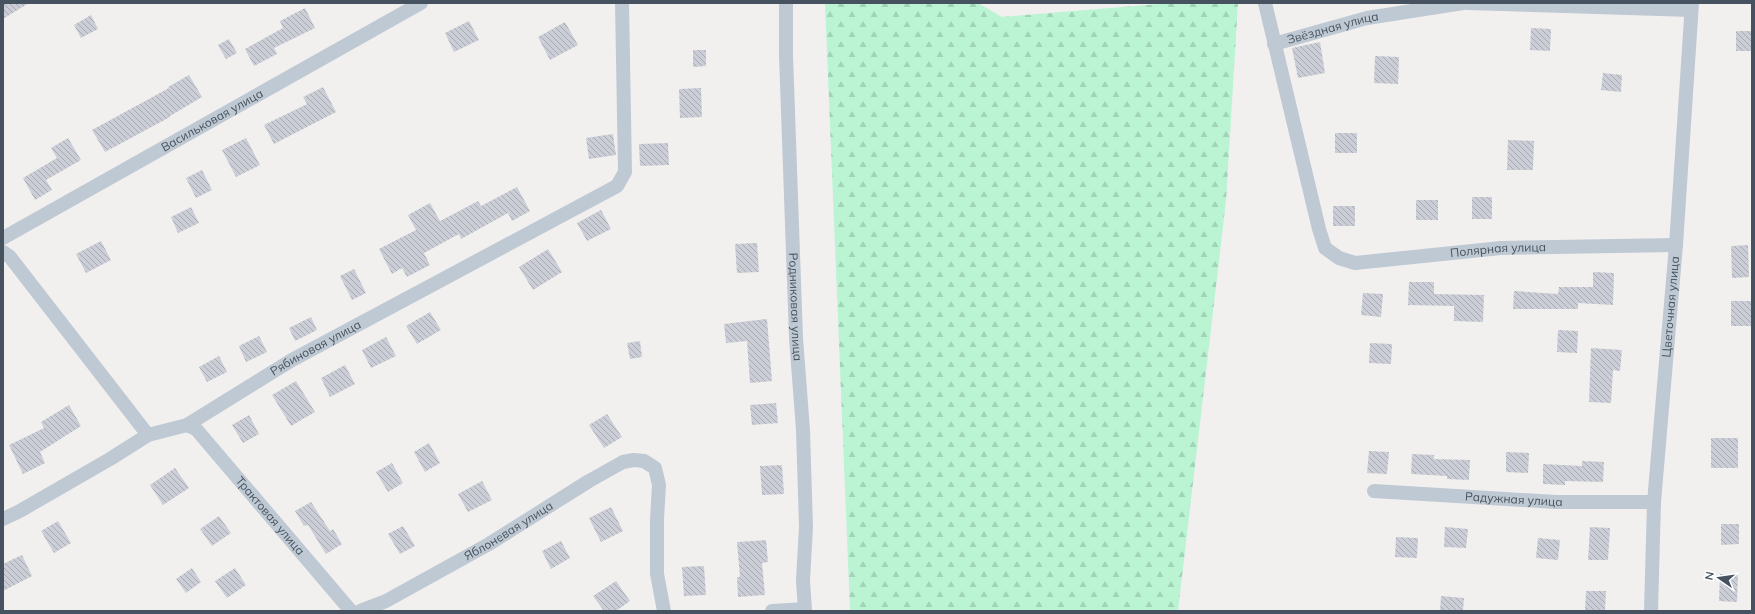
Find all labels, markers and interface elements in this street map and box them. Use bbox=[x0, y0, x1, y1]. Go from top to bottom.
street label: Звёздная улица bbox=[1285, 8, 1379, 47]
street label: Васильковая улица bbox=[158, 85, 266, 155]
street label: Полярная улица bbox=[1449, 239, 1546, 260]
street label: Родниковая улица bbox=[786, 252, 806, 362]
street label: Цветочная улица bbox=[1658, 256, 1682, 358]
street label: Рябиновая улица bbox=[267, 316, 363, 379]
street label: Трактовая улица bbox=[233, 473, 308, 558]
street label: Радужная улица bbox=[1465, 489, 1563, 509]
street label: Яблоневая улица bbox=[461, 498, 556, 563]
north arrow bbox=[1699, 558, 1739, 598]
text: N bbox=[1702, 570, 1717, 581]

